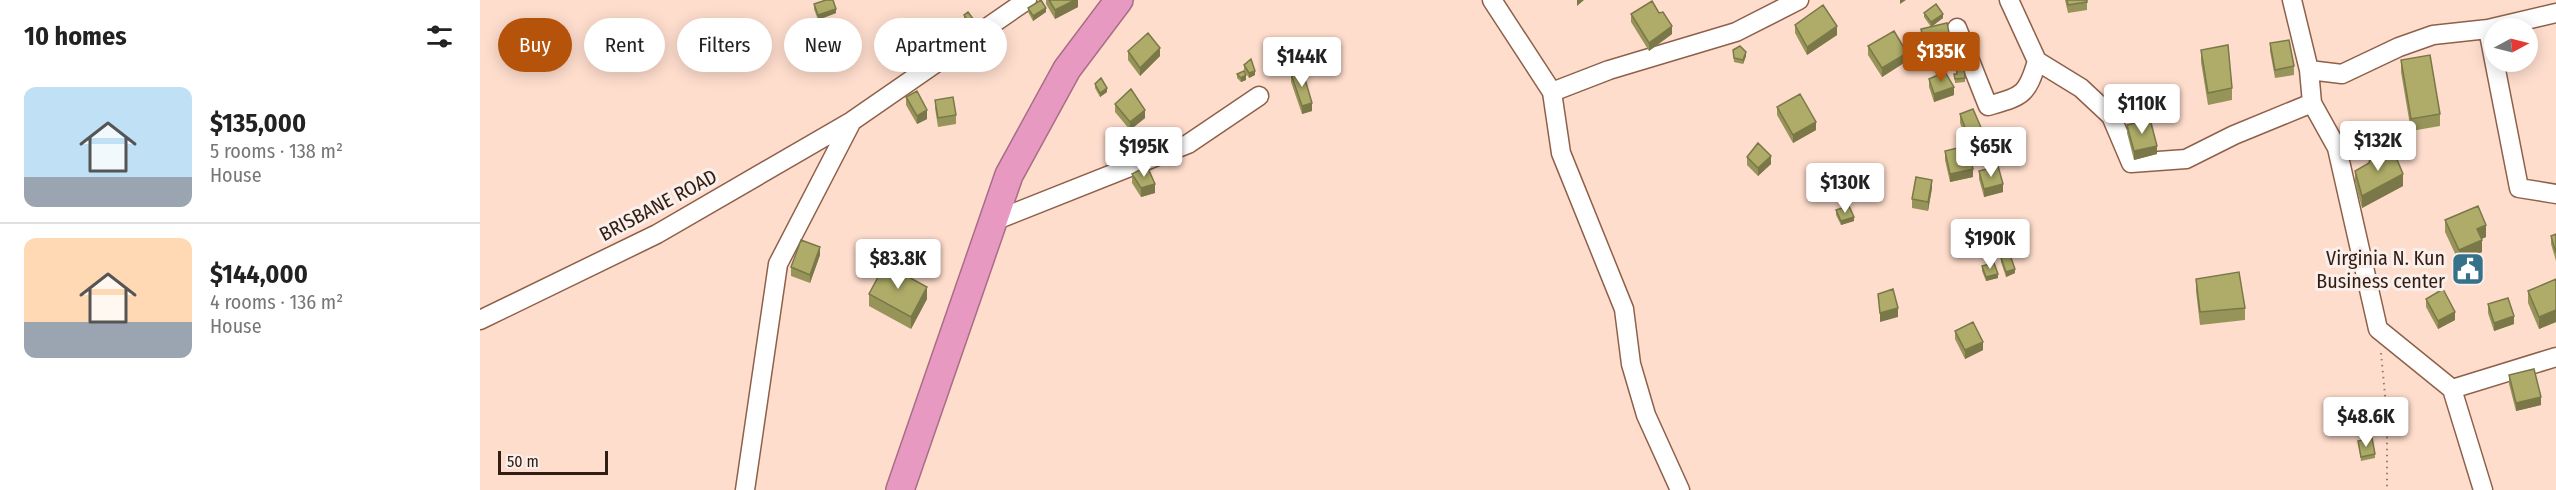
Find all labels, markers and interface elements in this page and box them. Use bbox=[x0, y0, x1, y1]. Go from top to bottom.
chip: Buy bbox=[498, 18, 572, 72]
chip: Rent bbox=[584, 18, 665, 72]
chip: Filters bbox=[677, 18, 772, 72]
chip: New bbox=[784, 18, 862, 72]
chip: Apartment bbox=[874, 18, 1007, 72]
north arrow bbox=[2484, 18, 2538, 72]
map controls bbox=[2484, 18, 2538, 72]
icon: filters bbox=[423, 20, 456, 53]
text: 10 homes bbox=[24, 21, 127, 52]
pin: $135K bbox=[1899, 32, 1983, 83]
pin: $144K bbox=[1260, 37, 1344, 88]
text: $135K bbox=[1917, 39, 1965, 63]
text: $144K bbox=[1277, 44, 1327, 68]
pin: $110K bbox=[2100, 84, 2184, 135]
text: $110K bbox=[2118, 91, 2166, 115]
text: $135,000 bbox=[210, 108, 306, 139]
icon: home bbox=[72, 111, 144, 183]
pin: $132K bbox=[2336, 121, 2420, 172]
pin: $195K bbox=[1102, 127, 1186, 178]
pin: $65K bbox=[1955, 127, 2027, 178]
text: $132K bbox=[2354, 128, 2402, 152]
text: $195K bbox=[1119, 134, 1169, 158]
text: $65K bbox=[1970, 134, 2012, 158]
text: 5 rooms · 138 m² bbox=[210, 139, 343, 163]
text: House bbox=[210, 163, 262, 187]
pin: $130K bbox=[1803, 163, 1887, 214]
street label: BRISBANE ROAD bbox=[595, 164, 721, 246]
text: $130K bbox=[1820, 170, 1870, 194]
pin: $190K bbox=[1948, 219, 2032, 270]
text: $190K bbox=[1965, 226, 2015, 250]
pin: $83.8K bbox=[849, 239, 947, 290]
text: $83.8K bbox=[870, 246, 926, 270]
place label: Virginia N. Kun Business center bbox=[2316, 246, 2445, 293]
public building icon: Virginia N. Kun Business center bbox=[2450, 251, 2486, 287]
text: $144,000 bbox=[210, 259, 308, 290]
icon: home bbox=[72, 262, 144, 334]
text: 4 rooms · 136 m² bbox=[210, 290, 343, 314]
text: House bbox=[210, 314, 262, 338]
pin: $48.6K bbox=[2317, 397, 2415, 448]
text: $48.6K bbox=[2337, 404, 2395, 428]
scale bar bbox=[498, 448, 608, 476]
text: 50 m bbox=[507, 452, 539, 471]

